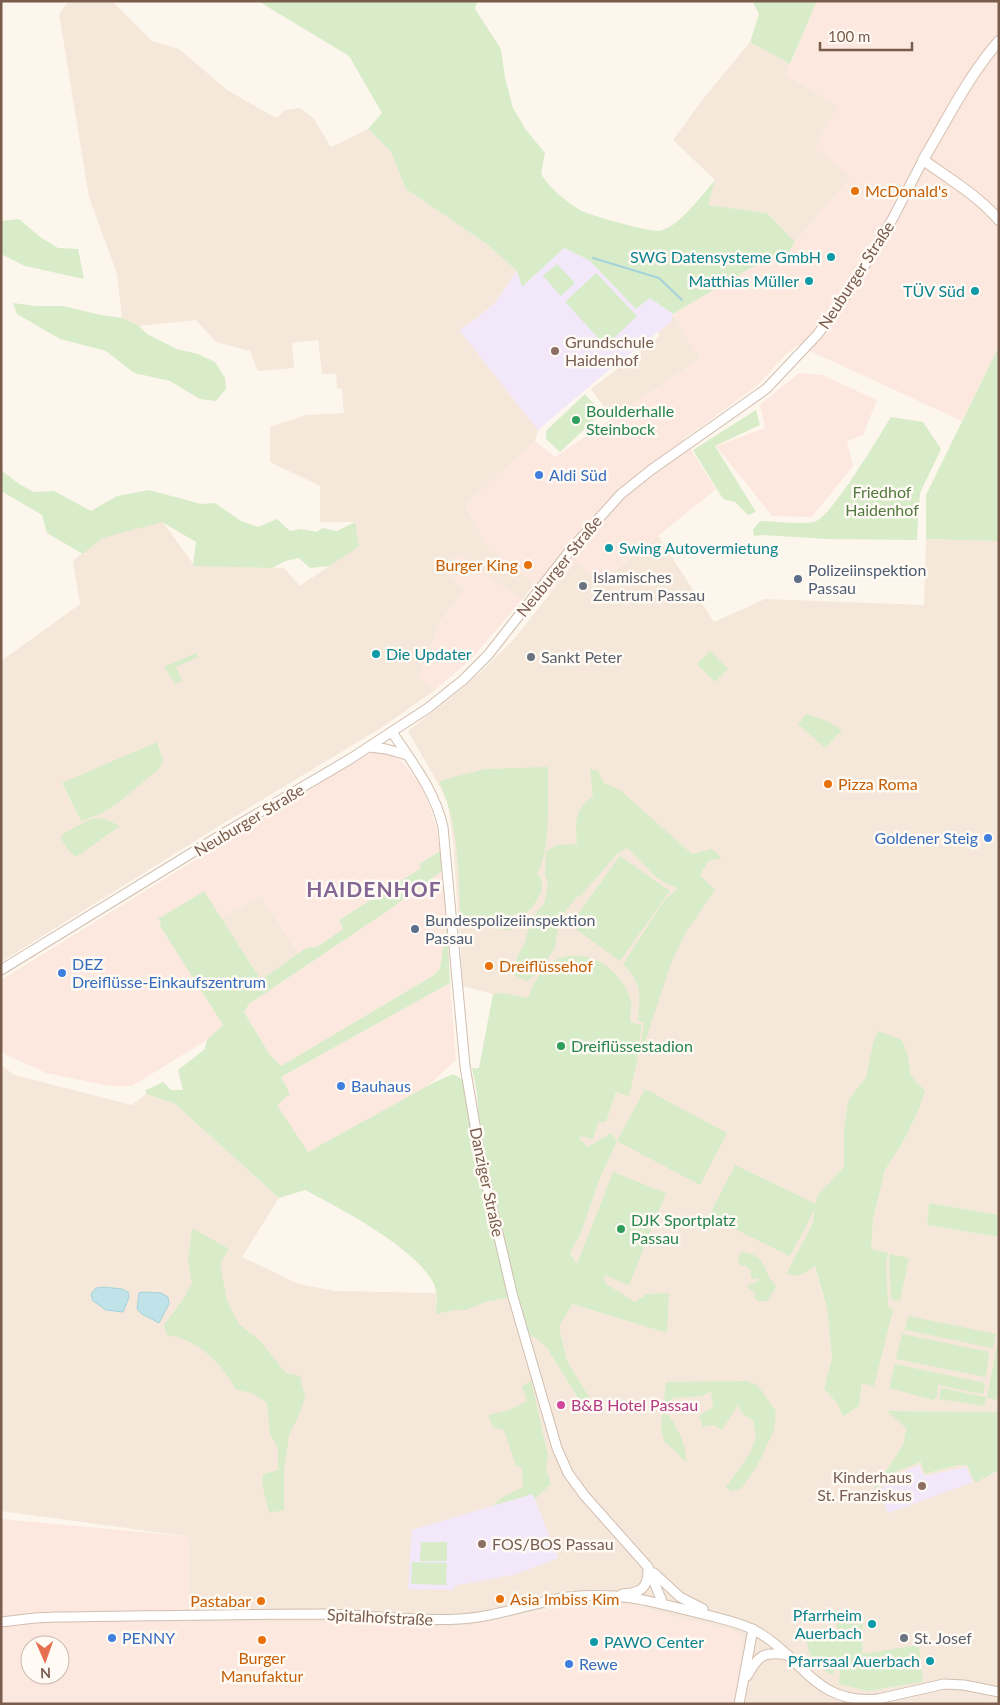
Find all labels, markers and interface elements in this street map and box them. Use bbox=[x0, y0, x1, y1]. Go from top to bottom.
scale bar bbox=[820, 20, 912, 52]
text: 100 m bbox=[828, 27, 870, 45]
place label: McDonald's bbox=[865, 181, 948, 200]
marker: McDonald's bbox=[849, 185, 861, 197]
street label: Neuburger Straße bbox=[814, 217, 897, 332]
place label: SWG Datensysteme GmbH bbox=[630, 247, 821, 266]
marker: SWG Datensysteme GmbH bbox=[825, 251, 837, 263]
place label: Matthias Müller bbox=[688, 271, 799, 290]
marker: Matthias Müller bbox=[803, 275, 815, 287]
place label: TÜV Süd bbox=[903, 281, 965, 300]
marker: TÜV Süd bbox=[969, 285, 981, 297]
place label: Grundschule Haidenhof bbox=[565, 332, 654, 369]
marker: Grundschule Haidenhof bbox=[549, 345, 561, 357]
place label: Boulderhalle Steinbock bbox=[586, 401, 674, 438]
marker: Boulderhalle Steinbock bbox=[570, 414, 582, 426]
place label: Aldi Süd bbox=[549, 465, 607, 484]
marker: Aldi Süd bbox=[533, 469, 545, 481]
park label: Friedhof Haidenhof bbox=[845, 482, 919, 519]
street label: Neuburger Straße bbox=[512, 511, 605, 620]
place label: Swing Autovermietung bbox=[619, 538, 778, 557]
marker: Swing Autovermietung bbox=[603, 542, 615, 554]
place label: Burger King bbox=[435, 555, 518, 574]
marker: Burger King bbox=[522, 559, 534, 571]
place label: Polizeiinspektion Passau bbox=[808, 560, 926, 597]
place label: Islamisches Zentrum Passau bbox=[593, 567, 705, 604]
marker: Polizeiinspektion Passau bbox=[792, 573, 804, 585]
marker: Islamisches Zentrum Passau bbox=[577, 580, 589, 592]
place label: Die Updater bbox=[386, 644, 472, 663]
place label: Sankt Peter bbox=[541, 647, 622, 666]
marker: Die Updater bbox=[370, 648, 382, 660]
marker: Sankt Peter bbox=[525, 651, 537, 663]
place label: Pizza Roma bbox=[838, 774, 918, 793]
marker: Pizza Roma bbox=[822, 778, 834, 790]
street label: Neuburger Straße bbox=[190, 779, 307, 860]
place label: Goldener Steig bbox=[875, 828, 978, 847]
marker: Goldener Steig bbox=[982, 832, 994, 844]
district label: HAIDENHOF bbox=[306, 876, 442, 901]
place label: Bundespolizeiinspektion Passau bbox=[425, 910, 595, 947]
marker: Bundespolizeiinspektion Passau bbox=[409, 923, 421, 935]
place label: DEZ Dreiflüsse-Einkaufszentrum bbox=[72, 954, 266, 991]
place label: Dreiflüssehof bbox=[499, 956, 593, 975]
marker: Dreiflüssehof bbox=[483, 960, 495, 972]
marker: DEZ Dreiflüsse-Einkaufszentrum bbox=[56, 967, 68, 979]
place label: Dreiflüssestadion bbox=[571, 1036, 693, 1055]
marker: Dreiflüssestadion bbox=[555, 1040, 567, 1052]
place label: Bauhaus bbox=[351, 1076, 411, 1095]
marker: Bauhaus bbox=[335, 1080, 347, 1092]
street label: Danziger Straße bbox=[467, 1125, 508, 1238]
place label: DJK Sportplatz Passau bbox=[631, 1210, 736, 1247]
marker: DJK Sportplatz Passau bbox=[615, 1223, 627, 1235]
place label: B&B Hotel Passau bbox=[571, 1395, 698, 1414]
marker: B&B Hotel Passau bbox=[555, 1399, 567, 1411]
place label: Kinderhaus St. Franziskus bbox=[817, 1467, 912, 1504]
marker: Kinderhaus St. Franziskus bbox=[916, 1480, 928, 1492]
place label: FOS/BOS Passau bbox=[492, 1534, 614, 1553]
marker: FOS/BOS Passau bbox=[476, 1538, 488, 1550]
place label: Asia Imbiss Kim bbox=[510, 1589, 620, 1608]
place label: Pastabar bbox=[190, 1591, 251, 1610]
marker: Asia Imbiss Kim bbox=[494, 1593, 506, 1605]
marker: Pastabar bbox=[255, 1595, 267, 1607]
street label: Spitalhofstraße bbox=[326, 1604, 434, 1629]
place label: Pfarrheim Auerbach bbox=[793, 1605, 862, 1642]
marker: Pfarrheim Auerbach bbox=[866, 1618, 878, 1630]
place label: PENNY bbox=[122, 1628, 175, 1647]
place label: St. Josef bbox=[914, 1628, 972, 1647]
marker: PENNY bbox=[106, 1632, 118, 1644]
place label: PAWO Center bbox=[604, 1632, 704, 1651]
marker: St. Josef bbox=[898, 1632, 910, 1644]
marker: Burger Manufaktur bbox=[256, 1634, 268, 1646]
north arrow bbox=[20, 1635, 70, 1685]
marker: PAWO Center bbox=[588, 1636, 600, 1648]
place label: Burger Manufaktur bbox=[221, 1648, 303, 1685]
place label: Pfarrsaal Auerbach bbox=[788, 1651, 920, 1670]
place label: Rewe bbox=[579, 1654, 618, 1673]
marker: Pfarrsaal Auerbach bbox=[924, 1655, 936, 1667]
marker: Rewe bbox=[563, 1658, 575, 1670]
text: N bbox=[40, 1665, 51, 1682]

